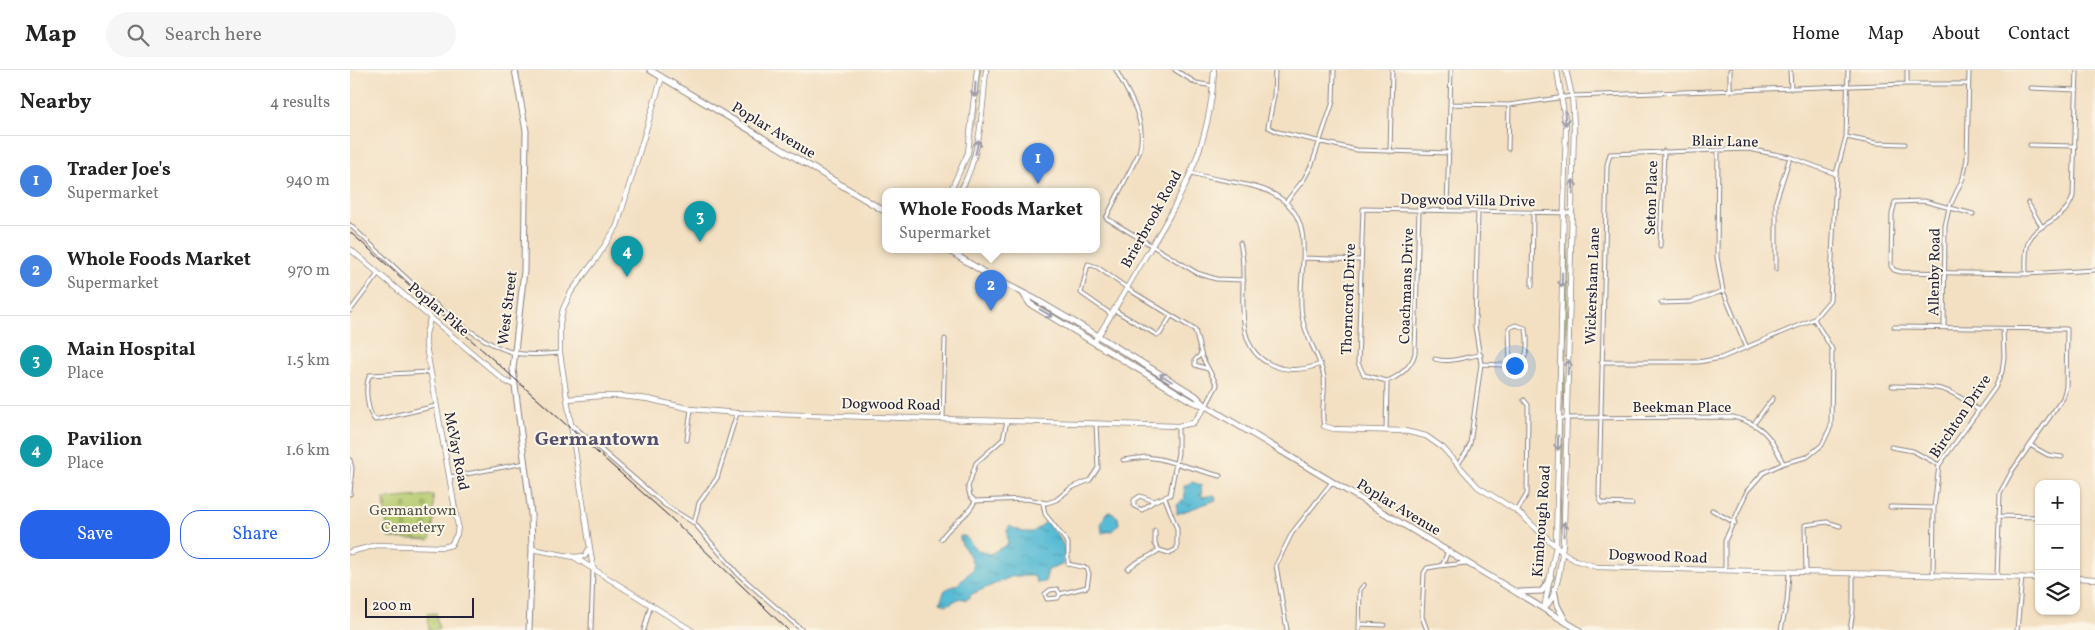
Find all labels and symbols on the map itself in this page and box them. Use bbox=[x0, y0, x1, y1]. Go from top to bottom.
one-way arrow bbox=[971, 81, 980, 97]
street label: Poplar Avenue bbox=[727, 98, 819, 165]
one-way arrow bbox=[1560, 110, 1569, 126]
street label: Blair Lane bbox=[1691, 131, 1759, 154]
one-way arrow bbox=[973, 140, 983, 156]
pin: 1 bbox=[1022, 143, 1054, 184]
street label: Seton Place bbox=[1641, 160, 1664, 236]
street label: Brierbrook Road bbox=[1117, 167, 1188, 272]
one-way arrow bbox=[1568, 179, 1577, 195]
street label: Dogwood Villa Drive bbox=[1400, 190, 1536, 213]
pin: 3 bbox=[684, 201, 716, 242]
street label: Wickersham Lane bbox=[1581, 227, 1606, 345]
street label: Coachmans Drive bbox=[1395, 228, 1420, 345]
street label: Allenby Road bbox=[1924, 228, 1947, 316]
pin: 4 bbox=[611, 236, 643, 277]
street label: Thorncroft Drive bbox=[1337, 243, 1362, 355]
street label: West Street bbox=[493, 270, 523, 347]
pin: 2 bbox=[975, 270, 1007, 311]
one-way arrow bbox=[1557, 272, 1567, 288]
street label: Poplar Pike bbox=[403, 278, 473, 342]
one-way arrow bbox=[1038, 309, 1052, 319]
your location bbox=[1502, 353, 1528, 379]
one-way arrow bbox=[1563, 359, 1573, 376]
street label: Birchton Drive bbox=[1925, 371, 1997, 463]
one-way arrow bbox=[1160, 372, 1174, 382]
street label: Dogwood Road bbox=[841, 394, 941, 417]
street label: Beekman Place bbox=[1633, 398, 1731, 419]
street label: McVay Road bbox=[438, 410, 473, 492]
district label: Germantown bbox=[535, 426, 659, 454]
one-way arrow bbox=[1553, 434, 1563, 451]
street label: Kimbrough Road bbox=[1528, 464, 1557, 578]
street label: Poplar Avenue bbox=[1352, 475, 1444, 542]
park label: Germantown Cemetery bbox=[369, 501, 457, 539]
one-way arrow bbox=[1559, 522, 1568, 538]
street label: Dogwood Road bbox=[1608, 545, 1708, 570]
scale bar bbox=[365, 595, 474, 618]

